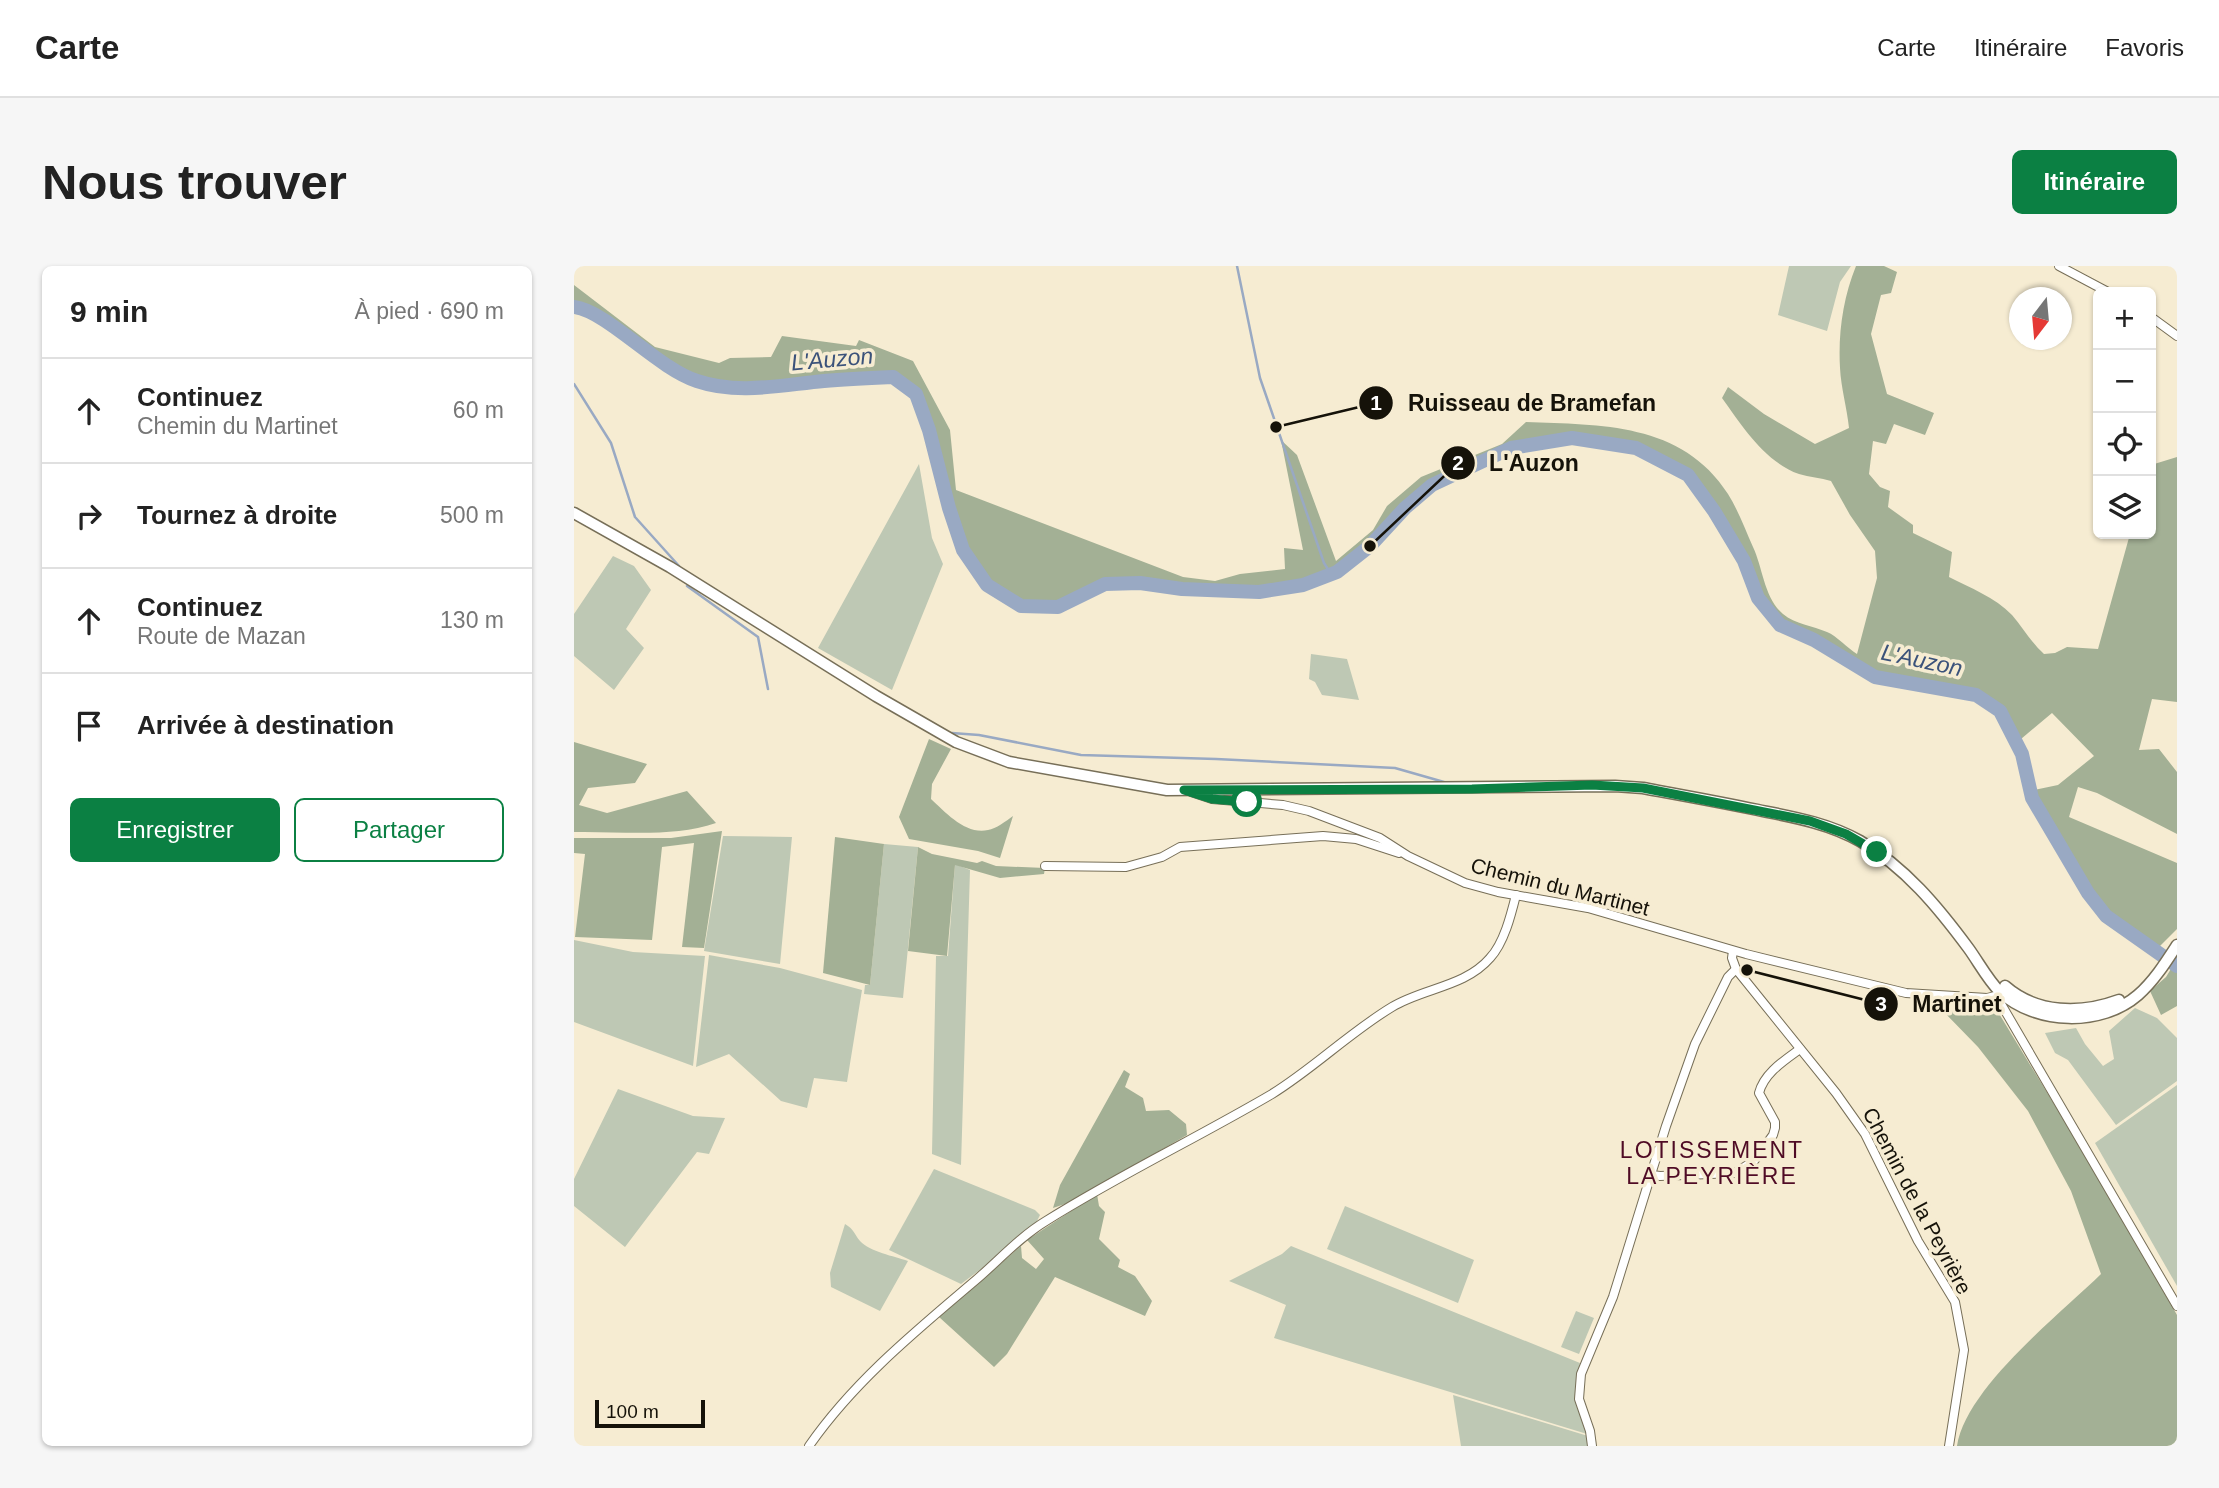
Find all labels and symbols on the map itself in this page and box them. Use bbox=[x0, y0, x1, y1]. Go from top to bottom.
north arrow bbox=[2009, 287, 2072, 350]
water label: L'Auzon bbox=[790, 342, 874, 376]
callout: Ruisseau de Bramefan bbox=[1359, 381, 1670, 425]
text: Ruisseau de Bramefan bbox=[1408, 390, 1656, 416]
text: 1 bbox=[1370, 391, 1382, 414]
callout: L'Auzon bbox=[1440, 441, 1593, 485]
text: L'Auzon bbox=[1489, 450, 1579, 476]
text: 2 bbox=[1452, 451, 1464, 474]
water label: L'Auzon bbox=[1879, 639, 1965, 681]
route start bbox=[1231, 786, 1262, 817]
route end bbox=[1861, 836, 1892, 867]
street label: Chemin du Martinet bbox=[1468, 853, 1652, 920]
callout: Martinet bbox=[1864, 982, 2016, 1026]
text: Martinet bbox=[1912, 991, 2002, 1017]
text: 3 bbox=[1875, 992, 1887, 1015]
street label: Chemin de la Peyrière bbox=[1859, 1104, 1976, 1298]
district label: LOTISSEMENT LA PEYRIÈRE bbox=[1620, 1137, 1804, 1189]
scale bar bbox=[595, 1397, 705, 1429]

